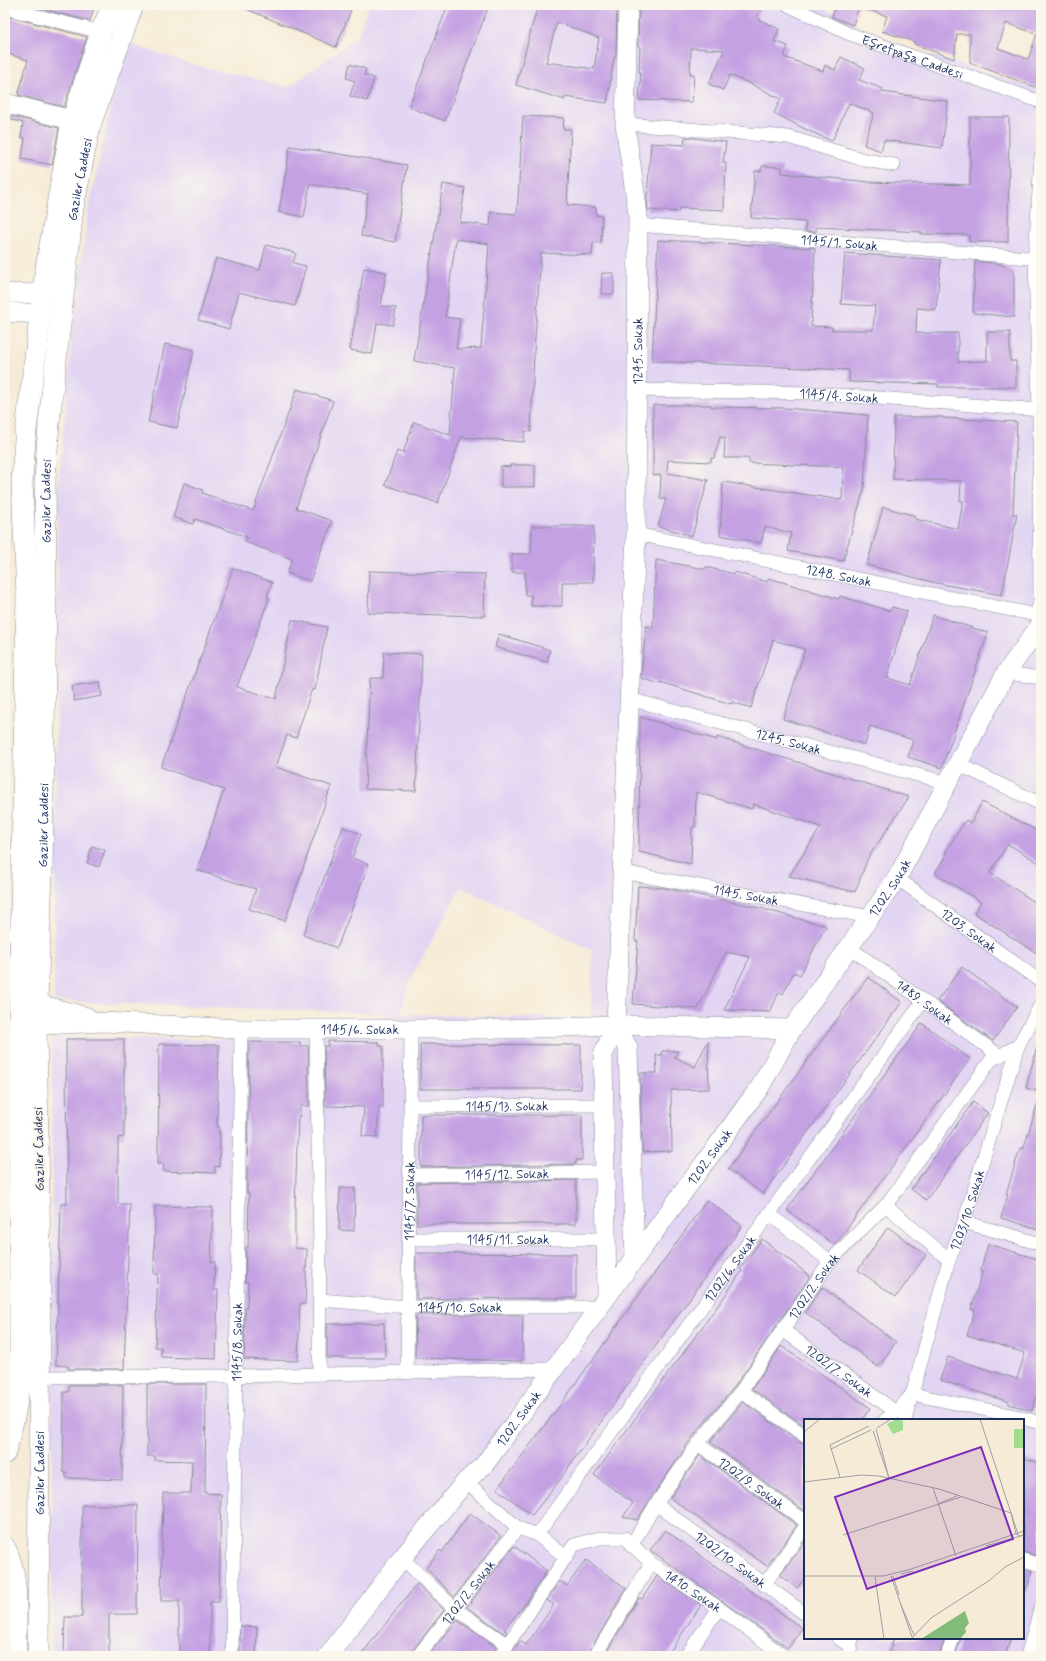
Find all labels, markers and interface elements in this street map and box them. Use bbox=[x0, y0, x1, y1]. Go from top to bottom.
street label: Eşrefpaşa Caddesi bbox=[859, 32, 965, 84]
street label: Gaziler Caddesi bbox=[65, 137, 97, 222]
street label: 1145/1. Sokak bbox=[800, 232, 879, 255]
street label: 1245. Sokak bbox=[630, 317, 647, 385]
street label: 1145/4. Sokak bbox=[799, 386, 879, 408]
street label: Gaziler Caddesi bbox=[38, 459, 56, 543]
street label: 1248. Sokak bbox=[804, 562, 874, 592]
street label: 1245. Sokak bbox=[753, 726, 823, 759]
street label: Gaziler Caddesi bbox=[35, 783, 53, 867]
street label: 1202. Sokak bbox=[865, 856, 916, 921]
street label: 1145. Sokak bbox=[712, 882, 780, 910]
street label: 1203. Sokak bbox=[937, 905, 1000, 958]
street label: 1489. Sokak bbox=[892, 977, 956, 1030]
street label: 1145/6. Sokak bbox=[321, 1022, 399, 1039]
street label: 1145/13. Sokak bbox=[465, 1098, 549, 1116]
street label: Gaziler Caddesi bbox=[30, 1107, 49, 1191]
street label: 1202. Sokak bbox=[684, 1125, 737, 1189]
street label: 1145/7. Sokak bbox=[402, 1161, 419, 1241]
street label: 1145/12. Sokak bbox=[465, 1166, 550, 1184]
street label: 1203/10. Sokak bbox=[946, 1167, 990, 1254]
street label: 1145/11. Sokak bbox=[466, 1232, 550, 1249]
street label: 1202/6. Sokak bbox=[701, 1232, 761, 1306]
street label: 1202/2. Sokak bbox=[785, 1249, 844, 1324]
street label: 1145/10. Sokak bbox=[417, 1300, 503, 1317]
street label: 1145/8. Sokak bbox=[229, 1302, 247, 1382]
street label: 1202/7. Sokak bbox=[801, 1341, 876, 1402]
street label: 1202. Sokak bbox=[493, 1387, 546, 1451]
inset map bbox=[804, 1419, 1024, 1639]
street label: Gaziler Caddesi bbox=[32, 1431, 49, 1515]
street label: 1202/9. Sokak bbox=[714, 1454, 788, 1514]
street label: 1202/10. Sokak bbox=[691, 1528, 770, 1593]
street label: 1202/2. Sokak bbox=[438, 1557, 500, 1629]
street label: 1410. Sokak bbox=[660, 1567, 725, 1618]

